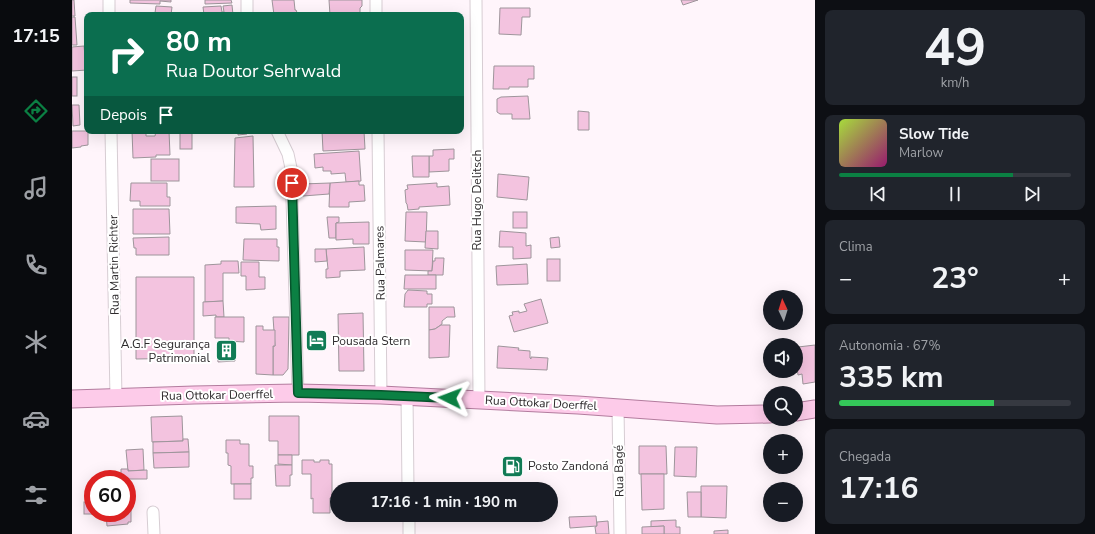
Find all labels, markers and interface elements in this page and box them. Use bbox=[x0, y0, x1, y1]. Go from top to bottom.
text: 49 bbox=[924, 12, 986, 83]
text: 80 m bbox=[166, 23, 232, 61]
text: 17:15 bbox=[12, 24, 60, 48]
icon: right bbox=[100, 28, 152, 80]
text: Rua Doutor Sehrwald bbox=[166, 59, 341, 83]
text: km/h bbox=[941, 74, 969, 92]
icon: directions bbox=[22, 97, 50, 125]
icon: arrive bbox=[155, 104, 177, 126]
text: Depois bbox=[100, 105, 147, 125]
text: Slow Tide bbox=[899, 124, 969, 144]
text: Marlow bbox=[899, 144, 944, 162]
street label: Rua Hugo Delitsch bbox=[469, 150, 485, 250]
pin bbox=[275, 166, 309, 200]
icon: arrive bbox=[281, 172, 303, 194]
icon: music bbox=[22, 174, 50, 202]
icon: previous bbox=[867, 183, 889, 205]
icon: pause bbox=[944, 183, 966, 205]
icon: next bbox=[1021, 183, 1043, 205]
street label: Rua Martin Richter bbox=[105, 214, 123, 315]
street label: Rua Palmares bbox=[371, 225, 389, 300]
text: Clima bbox=[839, 238, 873, 256]
icon: phone bbox=[22, 251, 50, 279]
text: 23° bbox=[931, 258, 979, 299]
text: − bbox=[839, 264, 852, 294]
text: + bbox=[1058, 264, 1071, 294]
north arrow bbox=[763, 290, 803, 330]
map controls bbox=[763, 290, 803, 522]
icon: climate bbox=[22, 328, 50, 356]
hotel icon: Pousada Stern bbox=[303, 328, 329, 354]
place label: Pousada Stern bbox=[332, 333, 410, 349]
place label: A.G.F Segurança Patrimonial bbox=[121, 336, 210, 366]
text: Autonomia · 67% bbox=[839, 337, 940, 355]
building icon: A.G.F Segurança Patrimonial bbox=[213, 338, 239, 364]
button: sound bbox=[763, 338, 803, 378]
text: 335 km bbox=[839, 357, 944, 398]
position arrow bbox=[429, 377, 471, 419]
street label: Rua Ottokar Doerffel bbox=[161, 386, 274, 404]
button: search bbox=[763, 386, 803, 426]
street label: Rua Ottokar Doerffel bbox=[485, 392, 598, 414]
icon: car bbox=[22, 405, 50, 433]
button: + bbox=[763, 434, 803, 474]
street label: Rua Bagé bbox=[611, 445, 627, 497]
text: Chegada bbox=[839, 448, 891, 466]
fuel station icon: Posto Zandoná bbox=[500, 453, 526, 479]
place label: Posto Zandoná bbox=[528, 458, 609, 474]
text: 17:16 bbox=[839, 468, 918, 509]
speed limit sign: 60 bbox=[84, 470, 136, 522]
icon: filters bbox=[22, 481, 50, 509]
button: − bbox=[763, 482, 803, 522]
text: 17:16 · 1 min · 190 m bbox=[371, 492, 517, 512]

